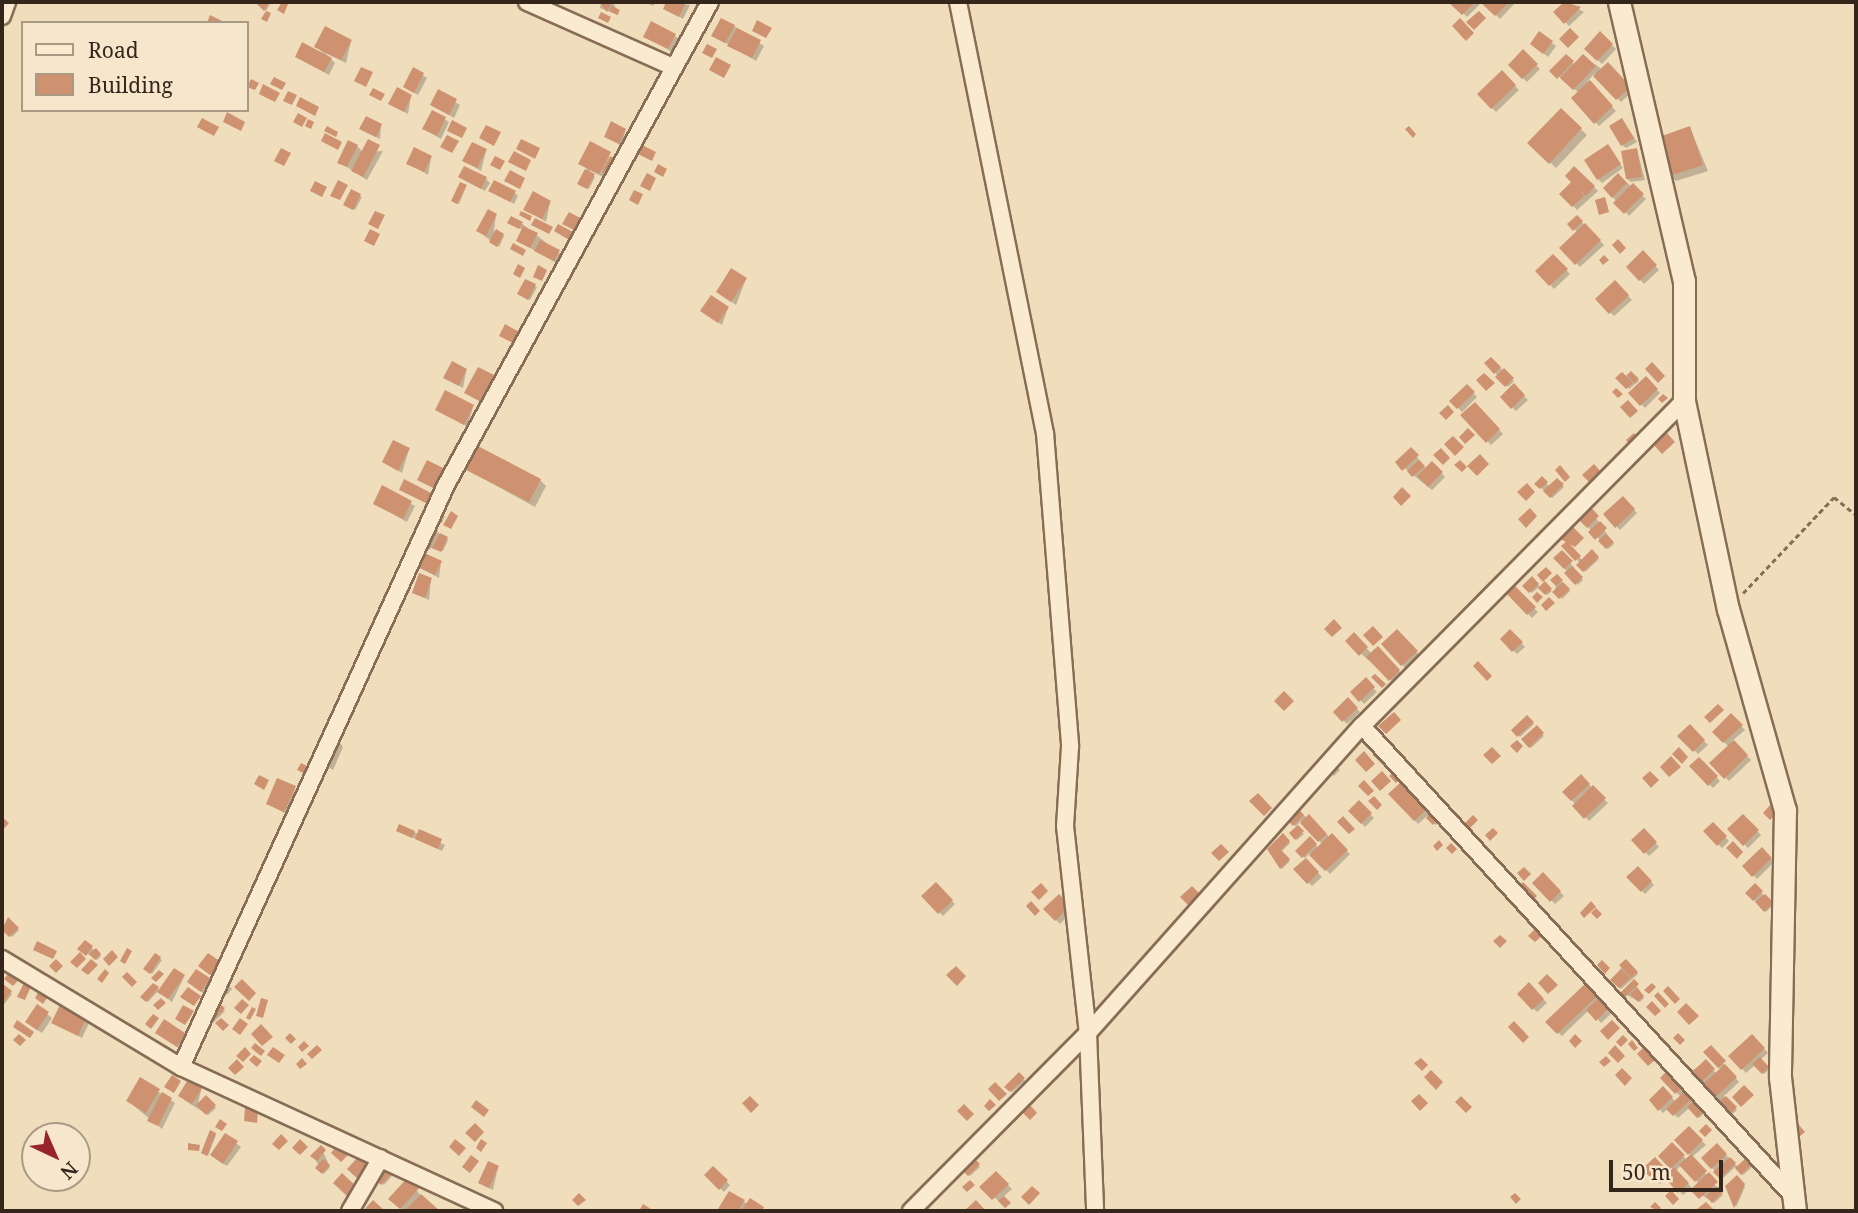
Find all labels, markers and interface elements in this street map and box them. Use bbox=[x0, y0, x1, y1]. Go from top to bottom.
legend bbox=[21, 21, 248, 112]
text: Road bbox=[88, 36, 139, 64]
text: Building bbox=[88, 71, 173, 99]
north arrow bbox=[21, 1122, 91, 1192]
scale bar bbox=[1613, 1146, 1727, 1190]
text: N bbox=[55, 1156, 84, 1185]
text: 50 m bbox=[1622, 1158, 1671, 1186]

